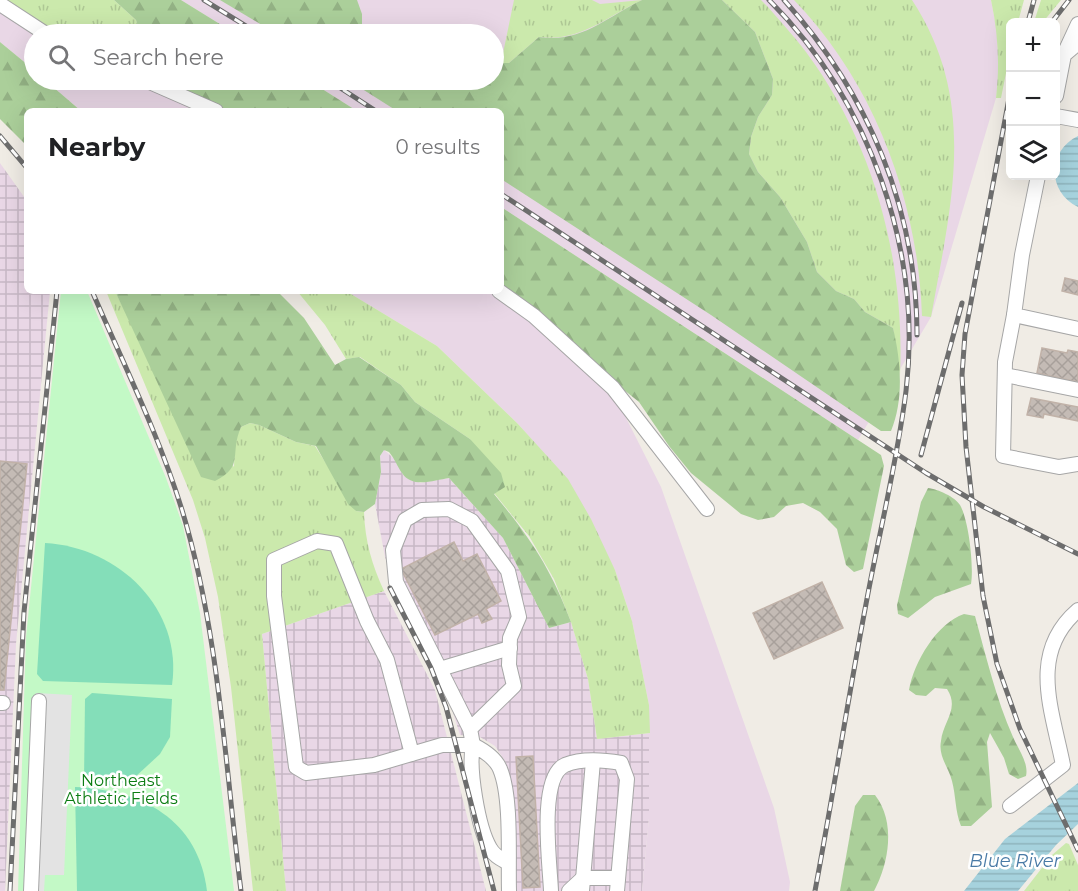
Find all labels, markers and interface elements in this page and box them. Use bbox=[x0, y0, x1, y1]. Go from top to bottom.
map controls bbox=[1006, 18, 1060, 180]
button: + bbox=[1006, 18, 1060, 72]
search box bbox=[24, 24, 504, 90]
icon: search bbox=[45, 41, 78, 74]
text: Search here bbox=[93, 44, 224, 71]
button: − bbox=[1006, 72, 1060, 126]
button: layers bbox=[1006, 126, 1060, 180]
text: Nearby bbox=[48, 131, 145, 163]
text: 0 results bbox=[395, 135, 480, 159]
park label: Northeast Athletic Fields bbox=[64, 771, 178, 808]
water label: Blue River bbox=[969, 850, 1062, 872]

